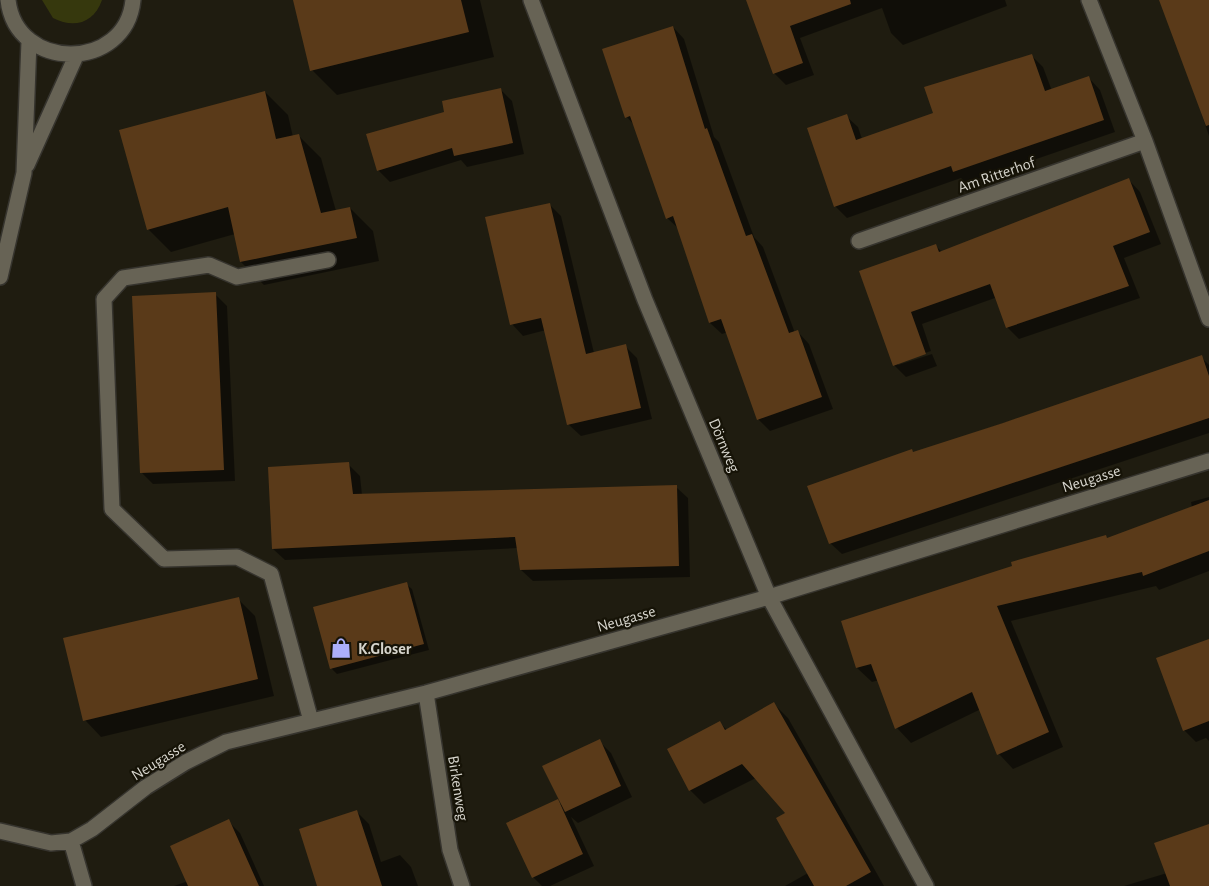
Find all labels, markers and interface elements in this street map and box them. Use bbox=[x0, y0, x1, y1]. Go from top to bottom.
street label: Am Ritterhof bbox=[956, 154, 1038, 196]
street label: Dörnweg bbox=[706, 416, 743, 475]
street label: Neugasse bbox=[1060, 462, 1122, 495]
street label: Neugasse bbox=[595, 603, 657, 635]
shop icon: K.Gloser bbox=[329, 636, 353, 660]
place label: K.Gloser bbox=[358, 641, 412, 657]
street label: Neugasse bbox=[129, 738, 188, 784]
street label: Birkenweg bbox=[445, 755, 471, 822]

